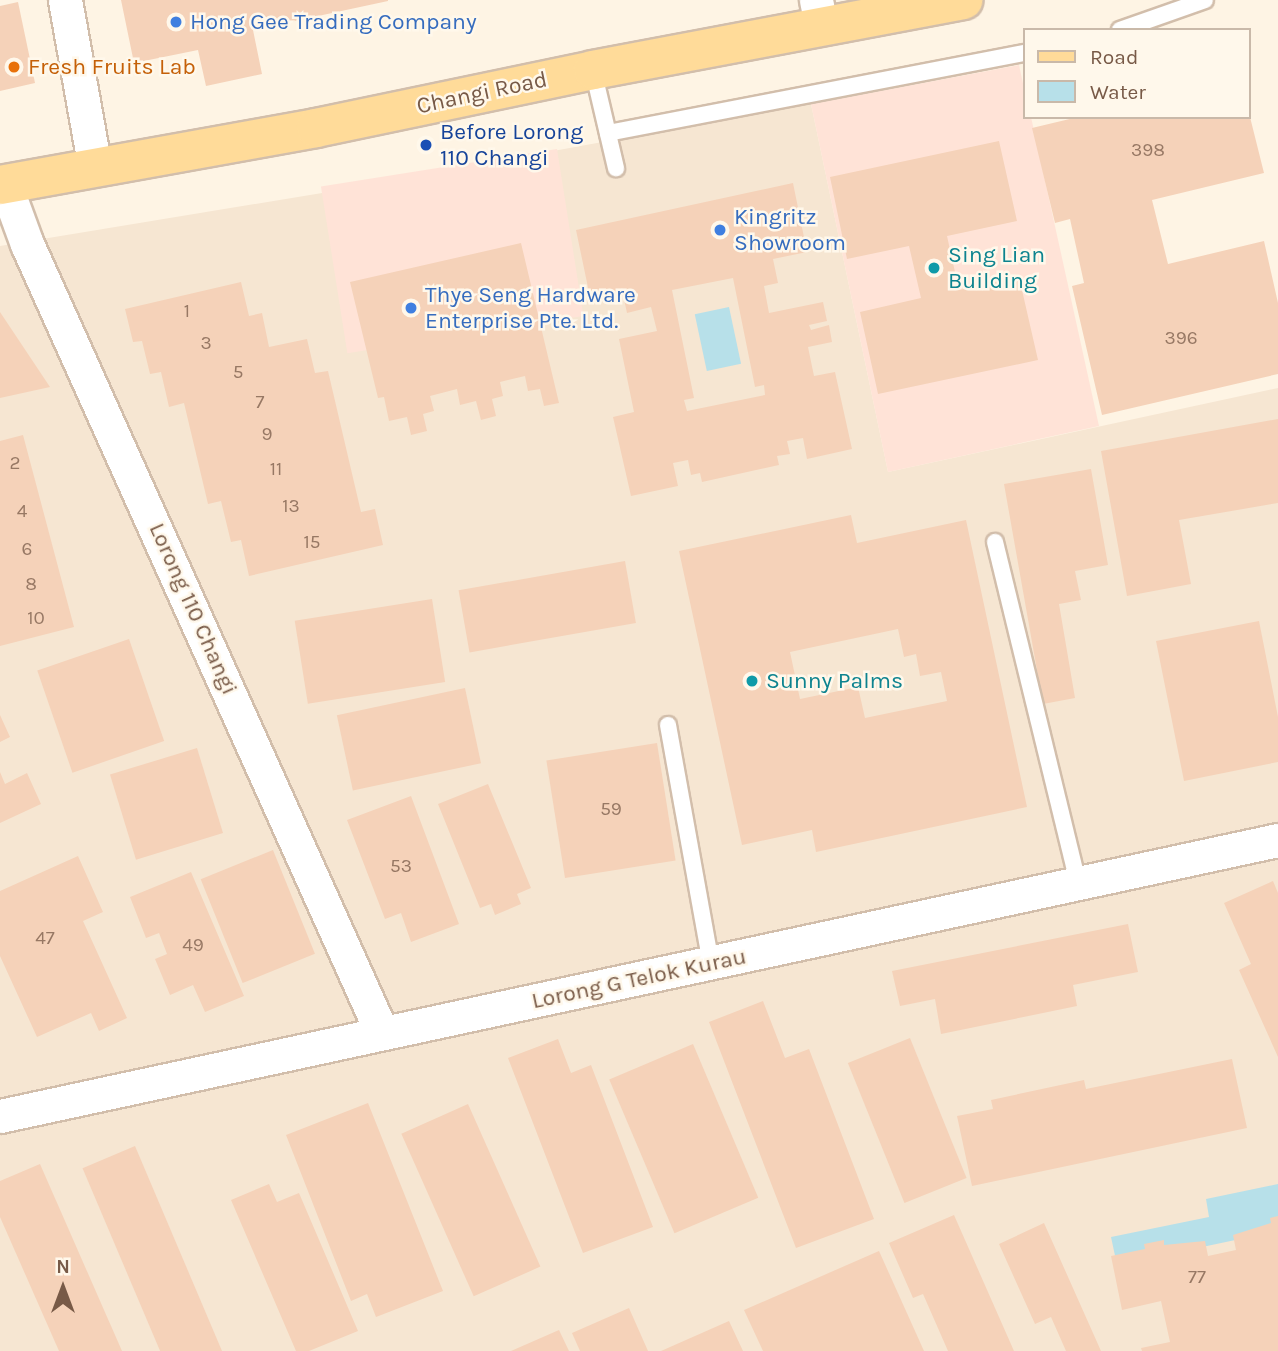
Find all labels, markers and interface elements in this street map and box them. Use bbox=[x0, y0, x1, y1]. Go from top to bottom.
place label: Hong Gee Trading Company bbox=[190, 8, 477, 36]
marker: Hong Gee Trading Company bbox=[168, 14, 184, 30]
legend bbox=[1023, 28, 1250, 119]
text: Road bbox=[1090, 45, 1138, 69]
place label: Fresh Fruits Lab bbox=[28, 53, 196, 81]
marker: Fresh Fruits Lab bbox=[6, 59, 22, 75]
street label: Changi Road bbox=[414, 66, 550, 120]
text: Water bbox=[1090, 80, 1146, 104]
place label: Before Lorong 110 Changi bbox=[440, 118, 583, 172]
marker: Before Lorong 110 Changi bbox=[418, 137, 434, 153]
house number: 398 bbox=[1131, 140, 1165, 162]
place label: Kingritz Showroom bbox=[734, 203, 846, 257]
marker: Kingritz Showroom bbox=[712, 222, 728, 238]
place label: Sing Lian Building bbox=[948, 241, 1045, 295]
marker: Sing Lian Building bbox=[926, 260, 942, 276]
place label: Thye Seng Hardware Enterprise Pte. Ltd. bbox=[425, 281, 636, 335]
marker: Thye Seng Hardware Enterprise Pte. Ltd. bbox=[403, 300, 419, 316]
house number: 1 bbox=[184, 301, 190, 323]
house number: 396 bbox=[1164, 328, 1198, 350]
house number: 3 bbox=[200, 333, 212, 355]
house number: 5 bbox=[233, 362, 243, 384]
house number: 7 bbox=[256, 392, 264, 414]
house number: 9 bbox=[261, 424, 273, 446]
house number: 2 bbox=[9, 453, 21, 475]
house number: 11 bbox=[270, 459, 282, 481]
house number: 13 bbox=[282, 496, 300, 518]
house number: 4 bbox=[17, 501, 27, 523]
street label: Lorong 110 Changi bbox=[143, 519, 243, 699]
house number: 15 bbox=[303, 532, 321, 554]
house number: 6 bbox=[22, 539, 32, 561]
house number: 8 bbox=[25, 574, 37, 596]
house number: 10 bbox=[27, 608, 45, 630]
place label: Sunny Palms bbox=[766, 667, 903, 695]
marker: Sunny Palms bbox=[744, 673, 760, 689]
house number: 59 bbox=[600, 799, 622, 821]
house number: 53 bbox=[390, 856, 412, 878]
house number: 47 bbox=[35, 928, 55, 950]
house number: 49 bbox=[182, 935, 204, 957]
street label: Lorong G Telok Kurau bbox=[529, 943, 749, 1015]
north arrow bbox=[28, 1253, 98, 1323]
text: N bbox=[56, 1256, 70, 1278]
house number: 77 bbox=[1188, 1267, 1206, 1289]

